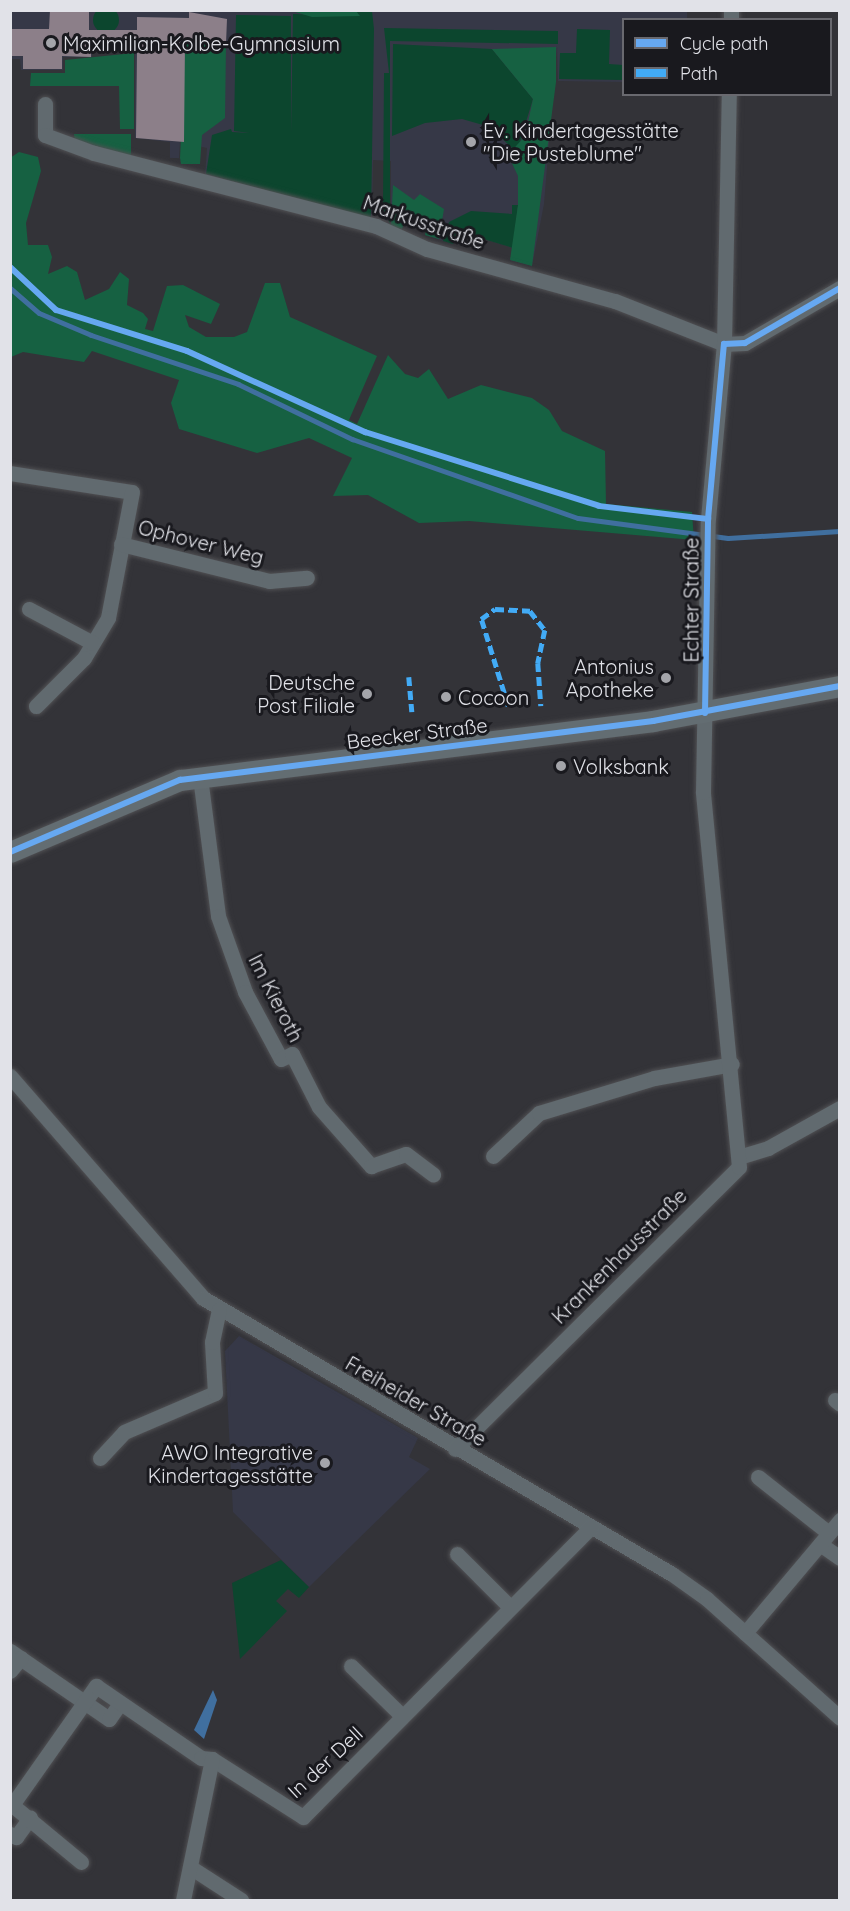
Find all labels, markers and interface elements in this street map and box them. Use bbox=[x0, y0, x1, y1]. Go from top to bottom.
legend bbox=[622, 18, 832, 96]
place label: Maximilian-Kolbe-Gymnasium bbox=[63, 31, 340, 55]
text: Cycle path bbox=[680, 32, 768, 55]
marker: Maximilian-Kolbe-Gymnasium bbox=[44, 36, 58, 50]
text: Path bbox=[680, 62, 718, 85]
place label: Ev. Kindertagesstätte "Die Pusteblume" bbox=[483, 118, 679, 165]
marker: Ev. Kindertagesstätte "Die Pusteblume" bbox=[464, 135, 478, 149]
street label: Markusstraße bbox=[360, 190, 488, 254]
street label: Ophover Weg bbox=[136, 515, 266, 569]
street label: Echter Straße bbox=[679, 537, 703, 663]
place label: Antonius Apotheke bbox=[566, 654, 654, 701]
place label: Deutsche Post Filiale bbox=[257, 670, 355, 717]
marker: Antonius Apotheke bbox=[659, 671, 673, 685]
place label: Cocoon bbox=[458, 685, 529, 709]
marker: Deutsche Post Filiale bbox=[360, 687, 374, 701]
marker: Cocoon bbox=[439, 690, 453, 704]
street label: Beecker Straße bbox=[345, 712, 489, 754]
place label: Volksbank bbox=[573, 754, 669, 778]
marker: Volksbank bbox=[554, 759, 568, 773]
street label: Im Kieroth bbox=[244, 950, 308, 1046]
street label: Krankenhausstraße bbox=[547, 1184, 691, 1328]
street label: Freiheider Straße bbox=[341, 1351, 491, 1451]
place label: AWO Integrative Kindertagesstätte bbox=[148, 1440, 313, 1487]
marker: AWO Integrative Kindertagesstätte bbox=[318, 1456, 332, 1470]
street label: In der Dell bbox=[283, 1721, 367, 1803]

